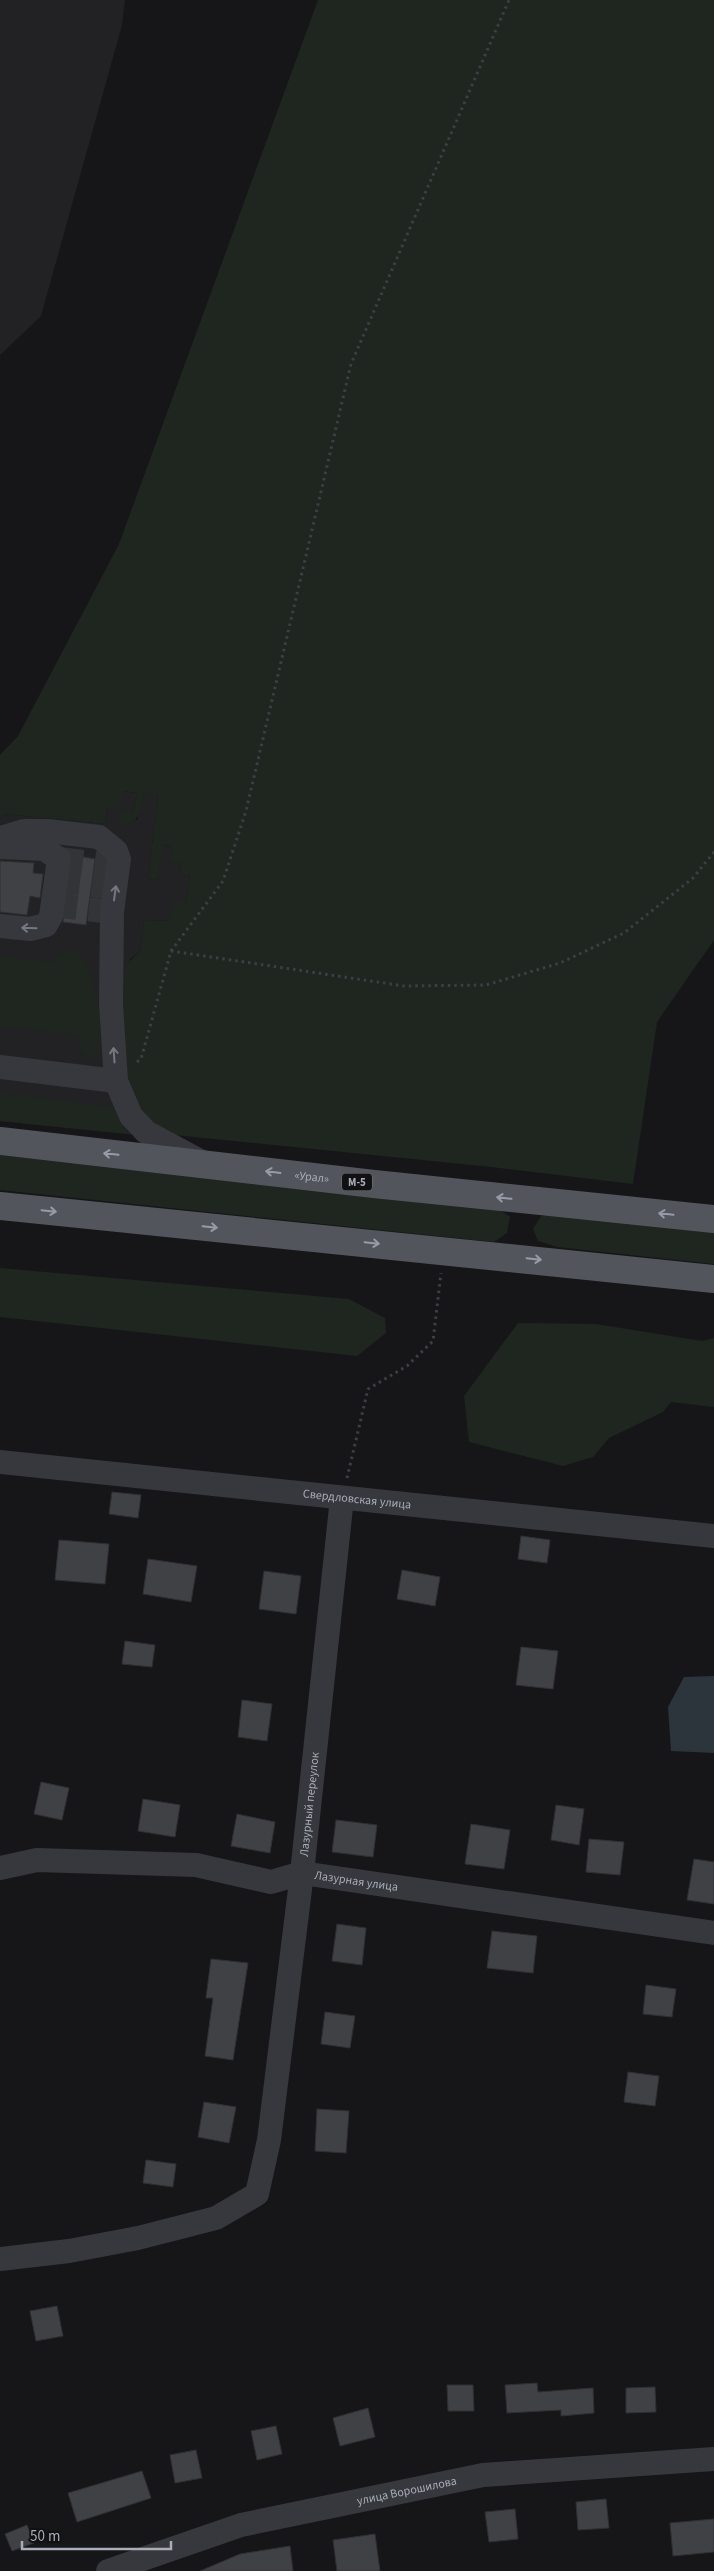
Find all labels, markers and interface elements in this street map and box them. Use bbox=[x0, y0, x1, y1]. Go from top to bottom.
one-way arrow bbox=[110, 885, 120, 901]
one-way arrow bbox=[21, 924, 37, 933]
one-way arrow bbox=[110, 1047, 119, 1063]
one-way arrow bbox=[104, 1149, 120, 1159]
one-way arrow bbox=[265, 1167, 281, 1177]
street label: «Урал» bbox=[294, 1167, 330, 1188]
road number: М-5 bbox=[342, 1174, 372, 1190]
one-way arrow bbox=[496, 1193, 512, 1203]
one-way arrow bbox=[40, 1206, 56, 1216]
one-way arrow bbox=[658, 1209, 674, 1219]
one-way arrow bbox=[202, 1222, 218, 1232]
one-way arrow bbox=[364, 1238, 380, 1248]
one-way arrow bbox=[525, 1254, 541, 1264]
street label: Свердловская улица bbox=[302, 1485, 412, 1514]
street label: Лазурный переулок bbox=[296, 1751, 324, 1858]
street label: Лазурная улица bbox=[313, 1867, 399, 1896]
street label: улица Ворошилова bbox=[355, 2473, 458, 2510]
scale bar bbox=[22, 2518, 171, 2550]
text: 50 m bbox=[30, 2526, 60, 2547]

